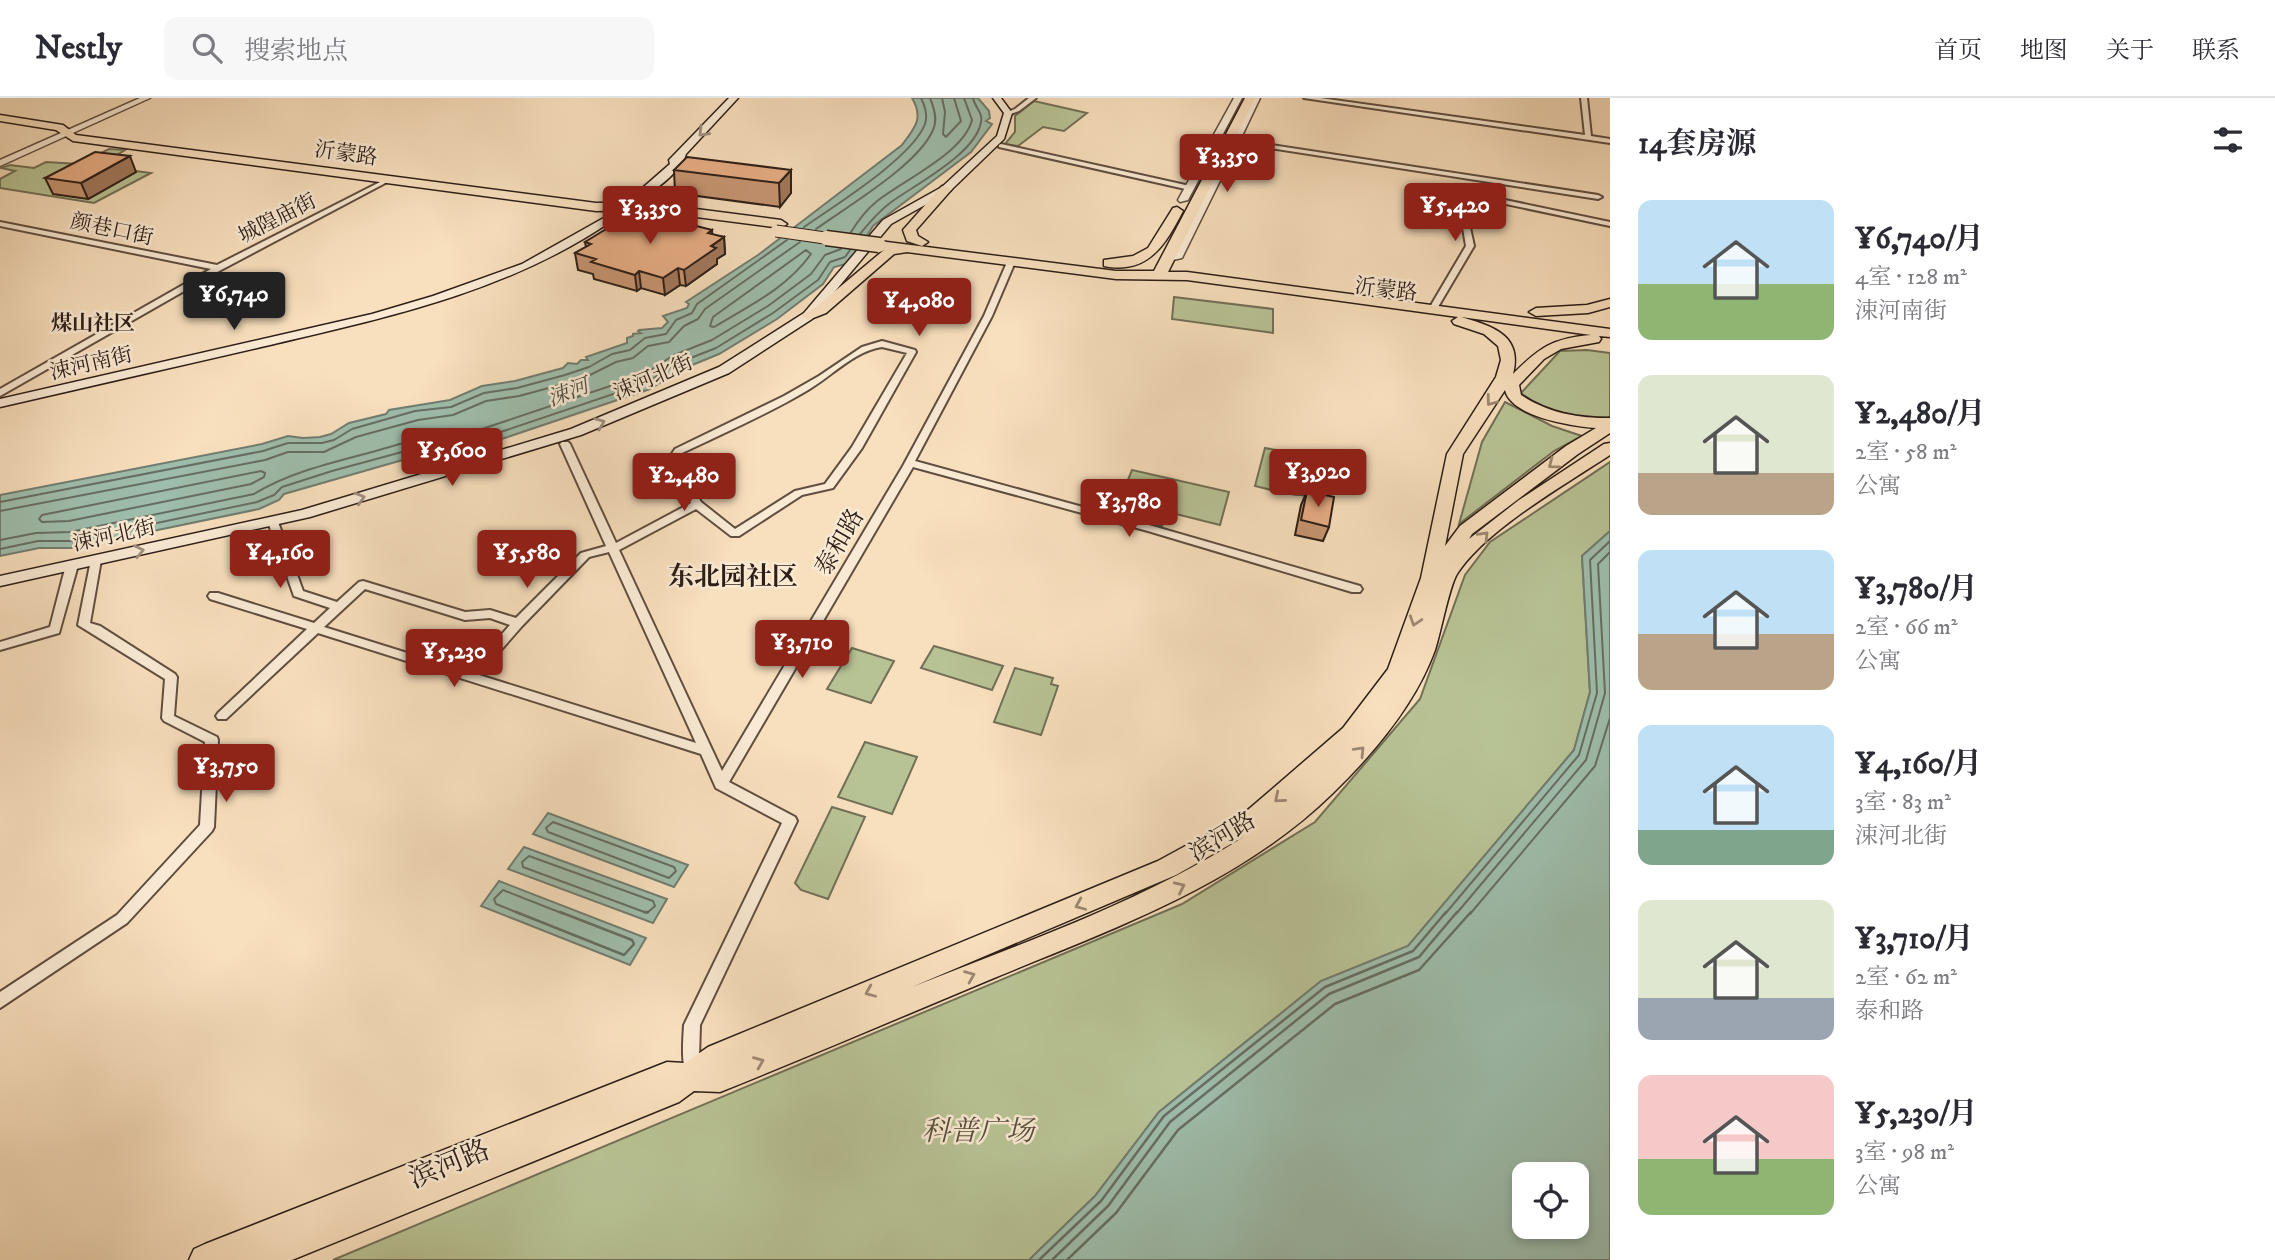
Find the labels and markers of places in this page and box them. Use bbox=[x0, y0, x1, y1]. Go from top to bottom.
pin: ¥3,350 bbox=[1170, 134, 1284, 194]
pin: ¥5,420 bbox=[1398, 184, 1512, 243]
pin: ¥3,350 bbox=[593, 186, 707, 246]
pin: ¥6,740 bbox=[177, 272, 291, 332]
pin: ¥4,080 bbox=[862, 278, 976, 338]
pin: ¥5,600 bbox=[395, 428, 509, 488]
pin: ¥3,920 bbox=[1261, 450, 1375, 509]
pin: ¥2,480 bbox=[627, 454, 741, 513]
pin: ¥3,780 bbox=[1072, 480, 1186, 539]
pin: ¥4,160 bbox=[223, 531, 337, 590]
pin: ¥5,580 bbox=[470, 531, 584, 590]
pin: ¥3,710 bbox=[745, 620, 859, 680]
pin: ¥5,230 bbox=[397, 630, 511, 689]
pin: ¥3,750 bbox=[169, 744, 283, 804]

